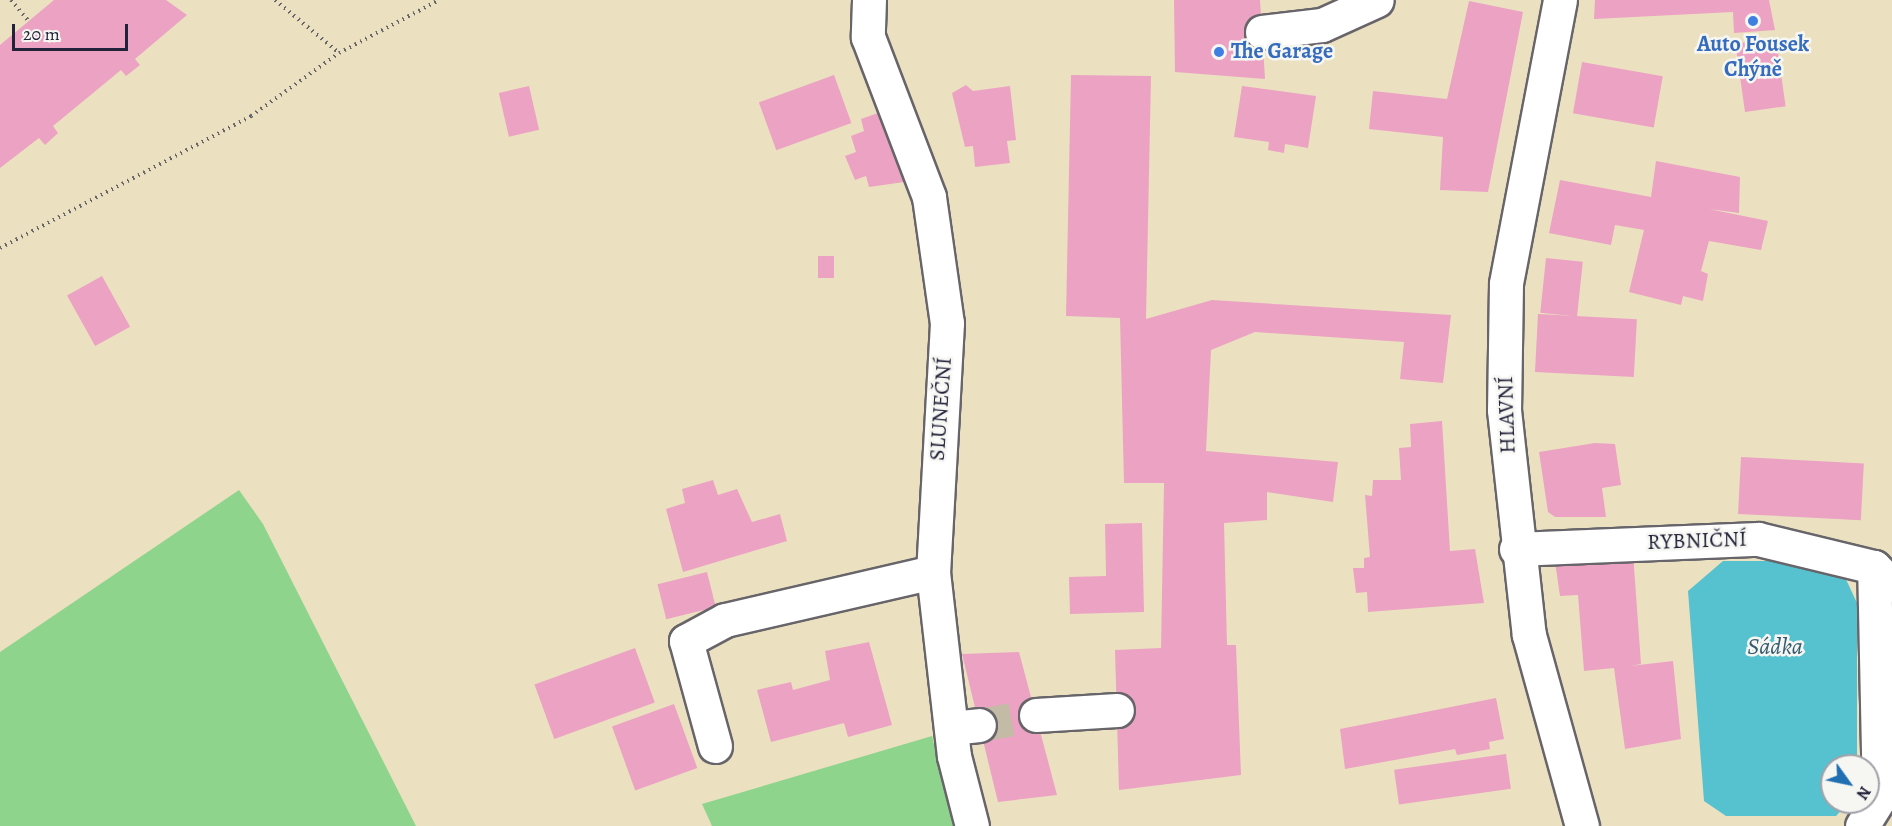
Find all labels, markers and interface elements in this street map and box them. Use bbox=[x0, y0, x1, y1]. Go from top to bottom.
scale bar bbox=[15, 12, 130, 50]
marker: Auto Fousek Chýně bbox=[1746, 14, 1760, 28]
text: 20 m bbox=[23, 22, 60, 46]
place label: Auto Fousek Chýně bbox=[1697, 31, 1809, 82]
place label: The Garage bbox=[1231, 39, 1333, 65]
marker: The Garage bbox=[1212, 45, 1226, 59]
street label: SLUNEČNÍ bbox=[924, 356, 958, 462]
street label: HLAVNÍ bbox=[1492, 376, 1522, 454]
street label: RYBNIČNÍ bbox=[1647, 526, 1747, 556]
water label: Sádka bbox=[1747, 633, 1803, 661]
north arrow bbox=[1820, 754, 1880, 814]
text: N bbox=[1851, 782, 1876, 804]

